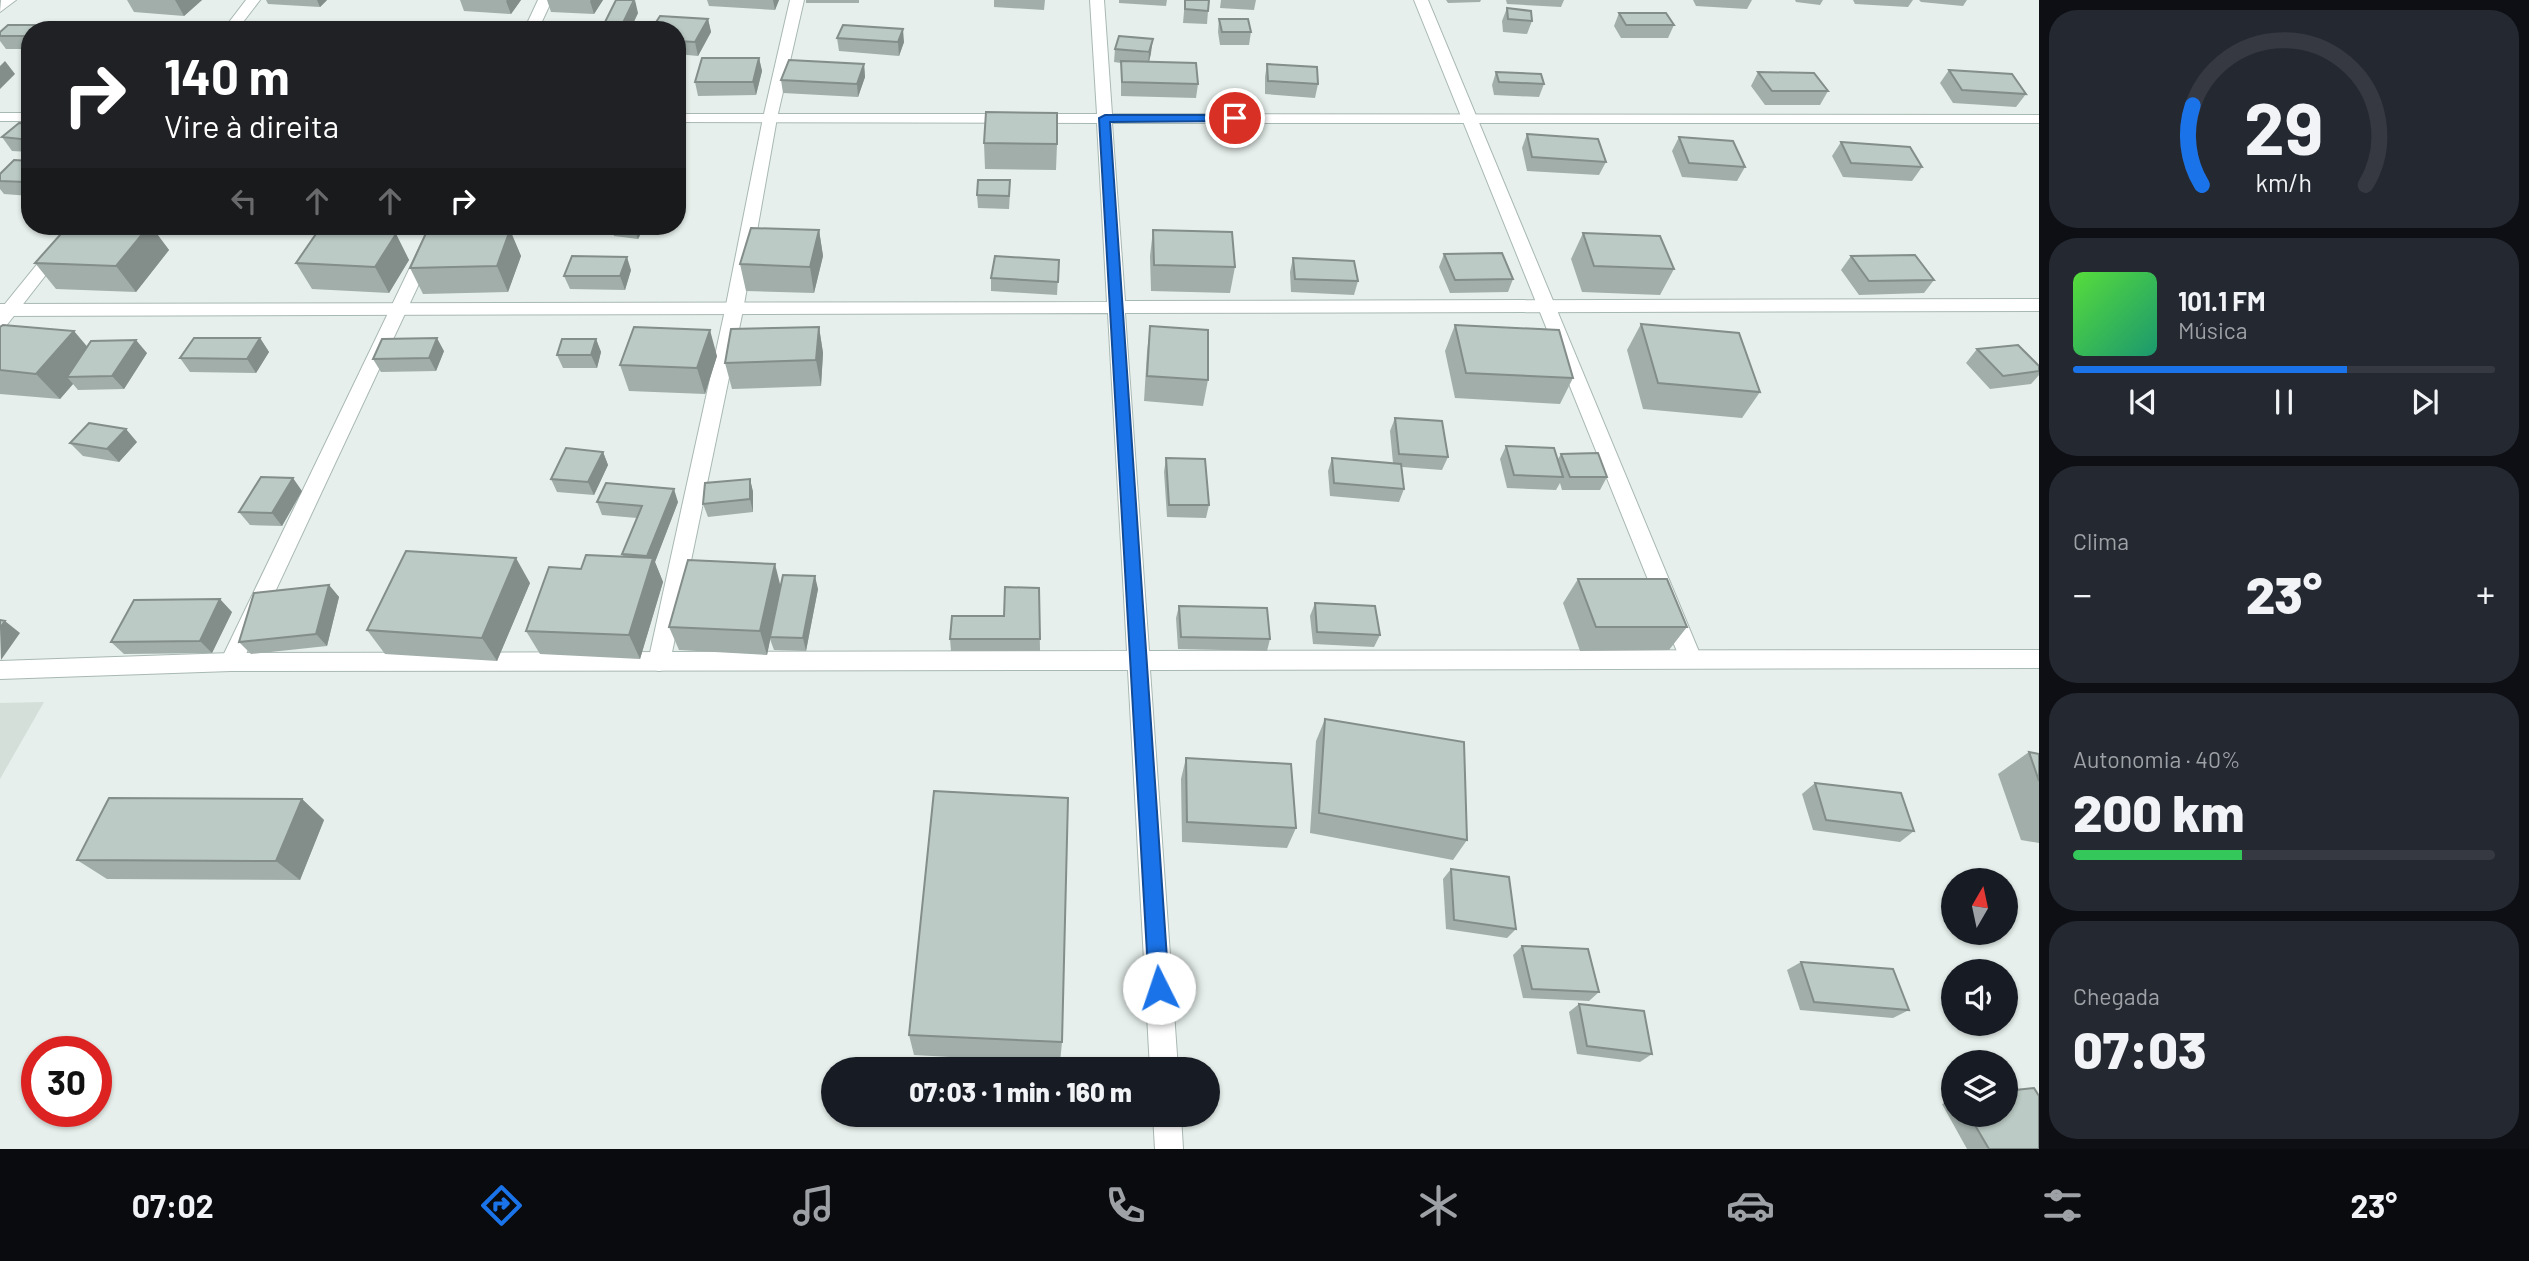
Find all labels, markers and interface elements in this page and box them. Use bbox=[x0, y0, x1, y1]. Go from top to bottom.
text: 140 m bbox=[164, 46, 290, 105]
icon: right bbox=[49, 49, 140, 140]
text: 29 bbox=[2244, 82, 2324, 170]
pin bbox=[1205, 88, 1265, 148]
icon: arrive bbox=[1216, 99, 1254, 137]
text: Vire à direita bbox=[164, 106, 339, 144]
text: km/h bbox=[2256, 167, 2312, 197]
icon: left bbox=[225, 182, 263, 220]
icon: ahead bbox=[298, 182, 336, 220]
icon: ahead bbox=[371, 182, 409, 220]
icon: right bbox=[444, 182, 482, 220]
text: 101.1 FM bbox=[2178, 285, 2266, 316]
text: Música bbox=[2178, 316, 2247, 344]
icon: previous bbox=[2124, 383, 2162, 421]
icon: pause bbox=[2265, 383, 2303, 421]
icon: next bbox=[2406, 383, 2444, 421]
text: Clima bbox=[2073, 527, 2129, 555]
text: 23° bbox=[2246, 562, 2322, 624]
text: − bbox=[2073, 570, 2092, 616]
text: + bbox=[2476, 570, 2495, 616]
text: Autonomia · 40% bbox=[2073, 745, 2240, 773]
text: 200 km bbox=[2073, 780, 2244, 842]
north arrow bbox=[1941, 868, 2018, 945]
map controls bbox=[1941, 868, 2018, 1127]
position arrow bbox=[1122, 951, 1196, 1025]
button: sound bbox=[1941, 959, 2018, 1036]
text: Chegada bbox=[2073, 982, 2160, 1010]
text: 07:03 bbox=[2073, 1017, 2206, 1079]
speed limit sign: 30 bbox=[21, 1036, 112, 1127]
button: layers bbox=[1941, 1050, 2018, 1127]
text: 07:03 · 1 min · 160 m bbox=[909, 1076, 1132, 1107]
icon: directions bbox=[477, 1181, 526, 1230]
icon: music bbox=[789, 1181, 838, 1230]
icon: phone bbox=[1101, 1181, 1150, 1230]
icon: climate bbox=[1414, 1181, 1463, 1230]
icon: car bbox=[1726, 1181, 1775, 1230]
icon: filters bbox=[2038, 1181, 2087, 1230]
text: 07:02 bbox=[132, 1186, 214, 1224]
text: 23° bbox=[2351, 1186, 2397, 1224]

